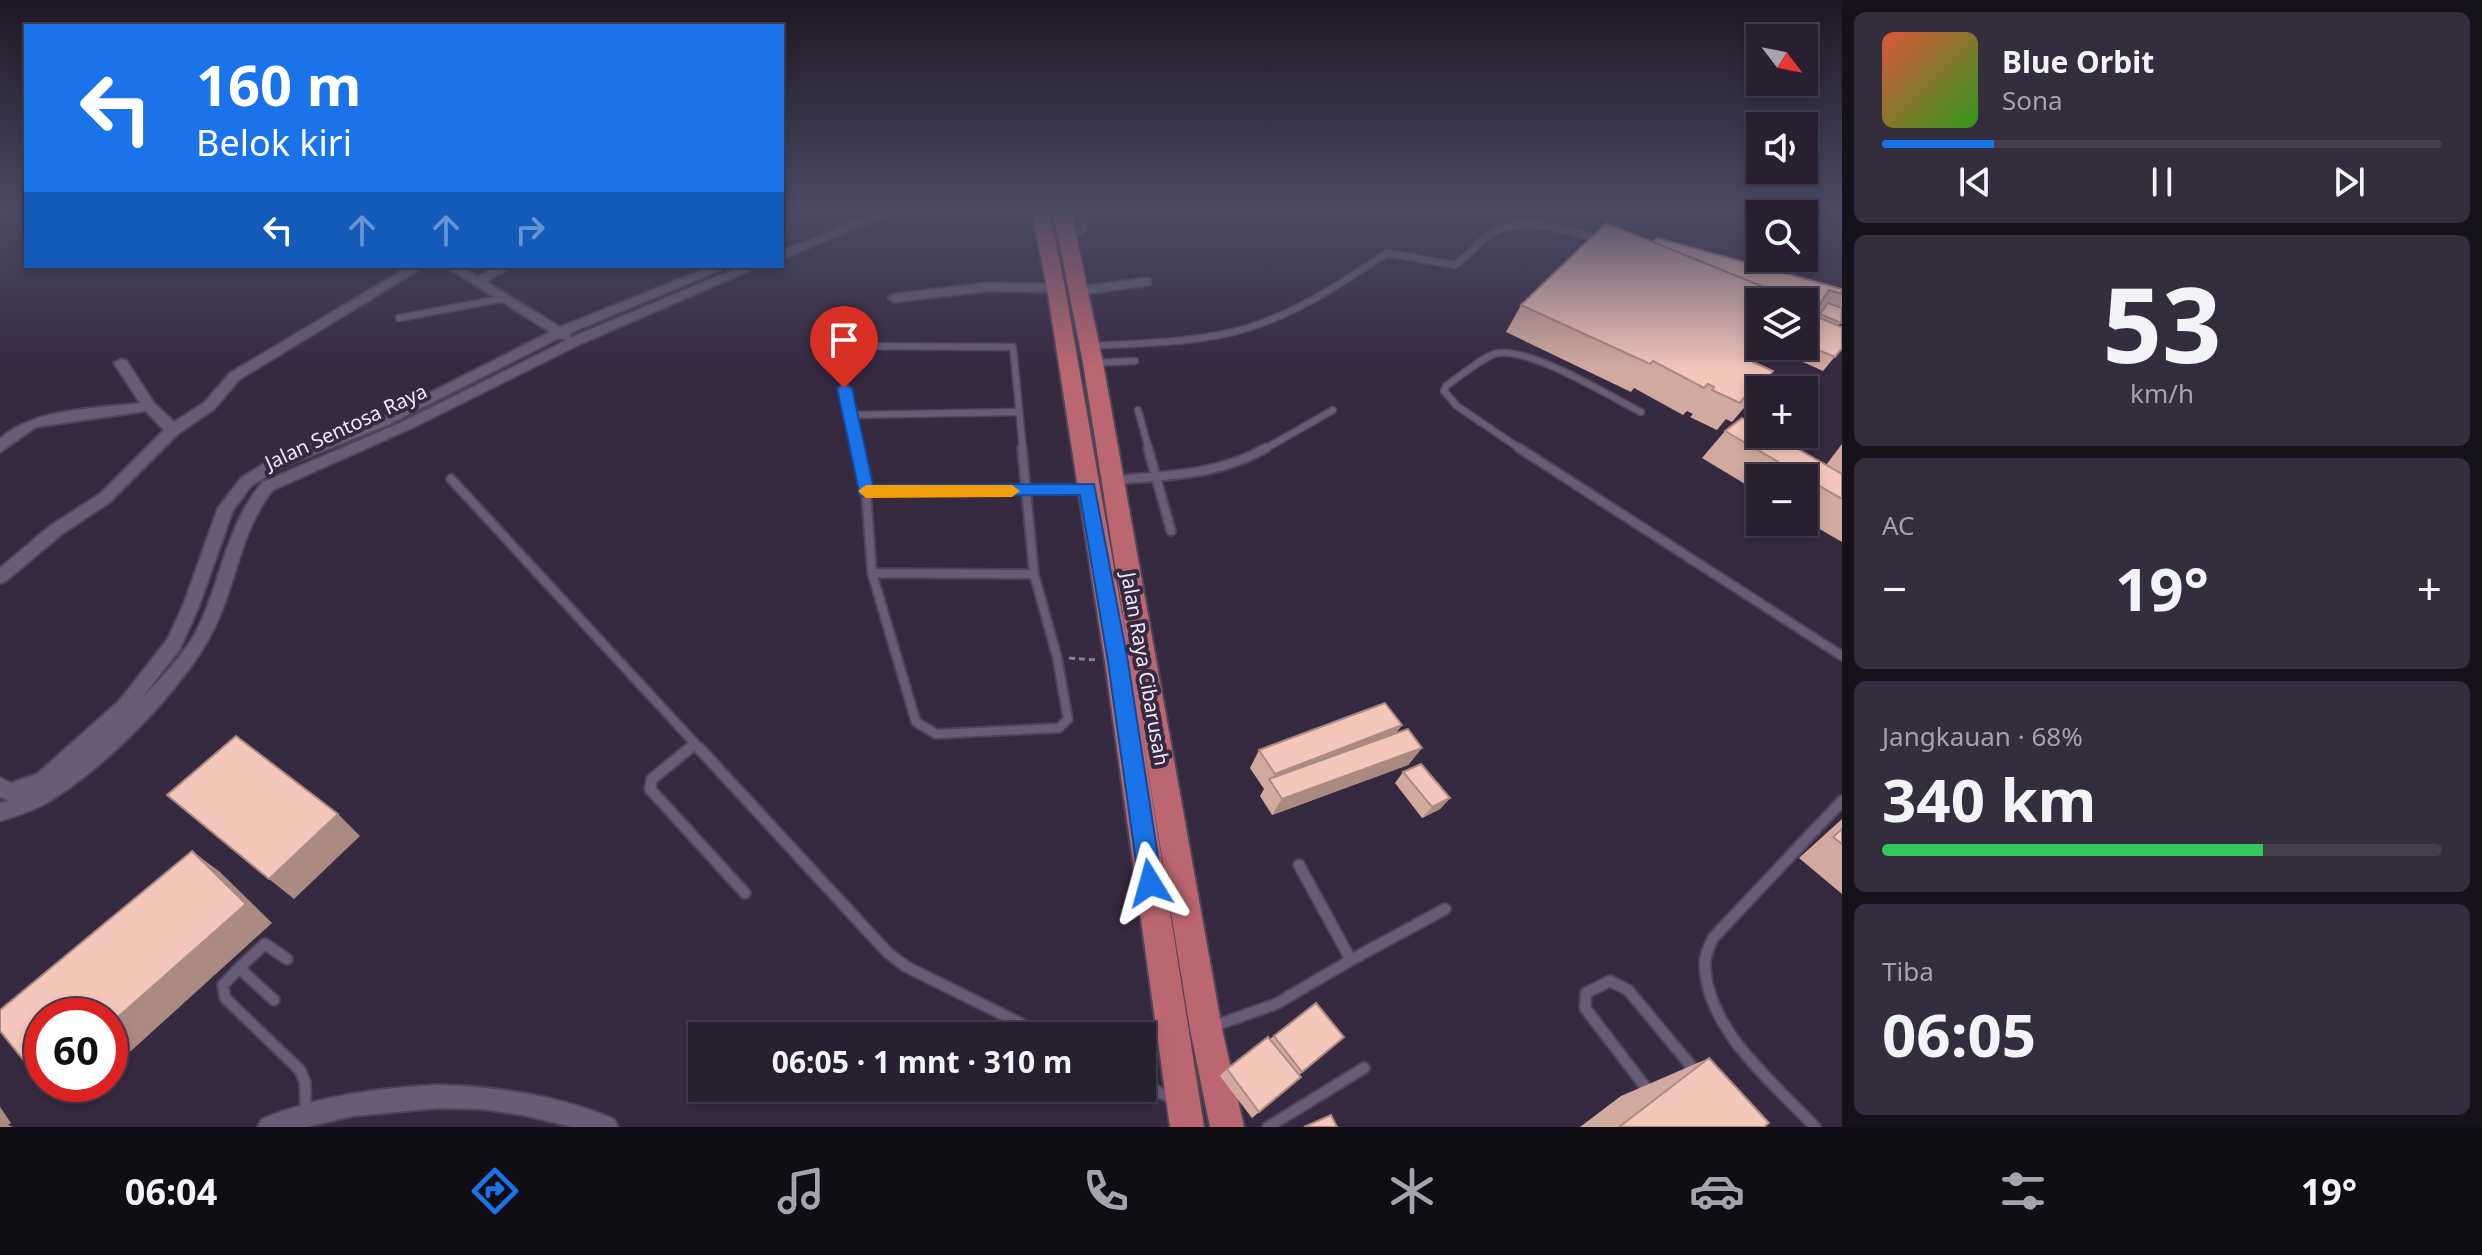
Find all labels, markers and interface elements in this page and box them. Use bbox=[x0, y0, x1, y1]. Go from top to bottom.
north arrow bbox=[1746, 24, 1818, 96]
map controls bbox=[1746, 24, 1818, 536]
text: Blue Orbit bbox=[2002, 41, 2154, 82]
text: 160 m bbox=[196, 46, 361, 122]
icon: left bbox=[64, 56, 168, 160]
text: Sona bbox=[2002, 82, 2063, 118]
button: sound bbox=[1746, 112, 1818, 184]
text: Belok kiri bbox=[196, 118, 352, 167]
icon: previous bbox=[1953, 160, 1997, 204]
icon: pause bbox=[2140, 160, 2184, 204]
icon: next bbox=[2327, 160, 2371, 204]
button: search bbox=[1746, 200, 1818, 272]
icon: left bbox=[256, 208, 300, 252]
icon: ahead bbox=[340, 208, 384, 252]
icon: ahead bbox=[424, 208, 468, 252]
icon: right bbox=[508, 208, 552, 252]
text: 53 bbox=[2103, 252, 2221, 393]
button: layers bbox=[1746, 288, 1818, 360]
pin bbox=[810, 306, 878, 388]
icon: arrive bbox=[822, 318, 866, 362]
text: km/h bbox=[2130, 375, 2194, 411]
button: + bbox=[1746, 376, 1818, 448]
street label: Jalan Sentosa Raya bbox=[259, 377, 431, 477]
button: − bbox=[1746, 464, 1818, 536]
text: AC bbox=[1882, 507, 1915, 543]
text: 19° bbox=[2115, 547, 2209, 629]
text: − bbox=[1882, 558, 1907, 618]
text: + bbox=[2417, 558, 2442, 618]
street label: Jalan Raya Cibarusah bbox=[1115, 568, 1176, 768]
text: Jangkauan · 68% bbox=[1882, 718, 2083, 754]
text: 340 km bbox=[1882, 758, 2096, 840]
position arrow bbox=[1108, 841, 1192, 925]
text: Tiba bbox=[1882, 953, 1934, 989]
text: 06:05 bbox=[1882, 993, 2036, 1075]
speed limit sign: 60 bbox=[24, 998, 128, 1102]
text: 06:05 · 1 mnt · 310 m bbox=[772, 1041, 1072, 1082]
icon: directions bbox=[467, 1163, 523, 1219]
icon: music bbox=[773, 1163, 829, 1219]
icon: phone bbox=[1078, 1163, 1134, 1219]
icon: climate bbox=[1384, 1163, 1440, 1219]
icon: car bbox=[1689, 1163, 1745, 1219]
icon: filters bbox=[1995, 1163, 2051, 1219]
text: 06:04 bbox=[125, 1167, 217, 1216]
text: 19° bbox=[2301, 1167, 2357, 1216]

